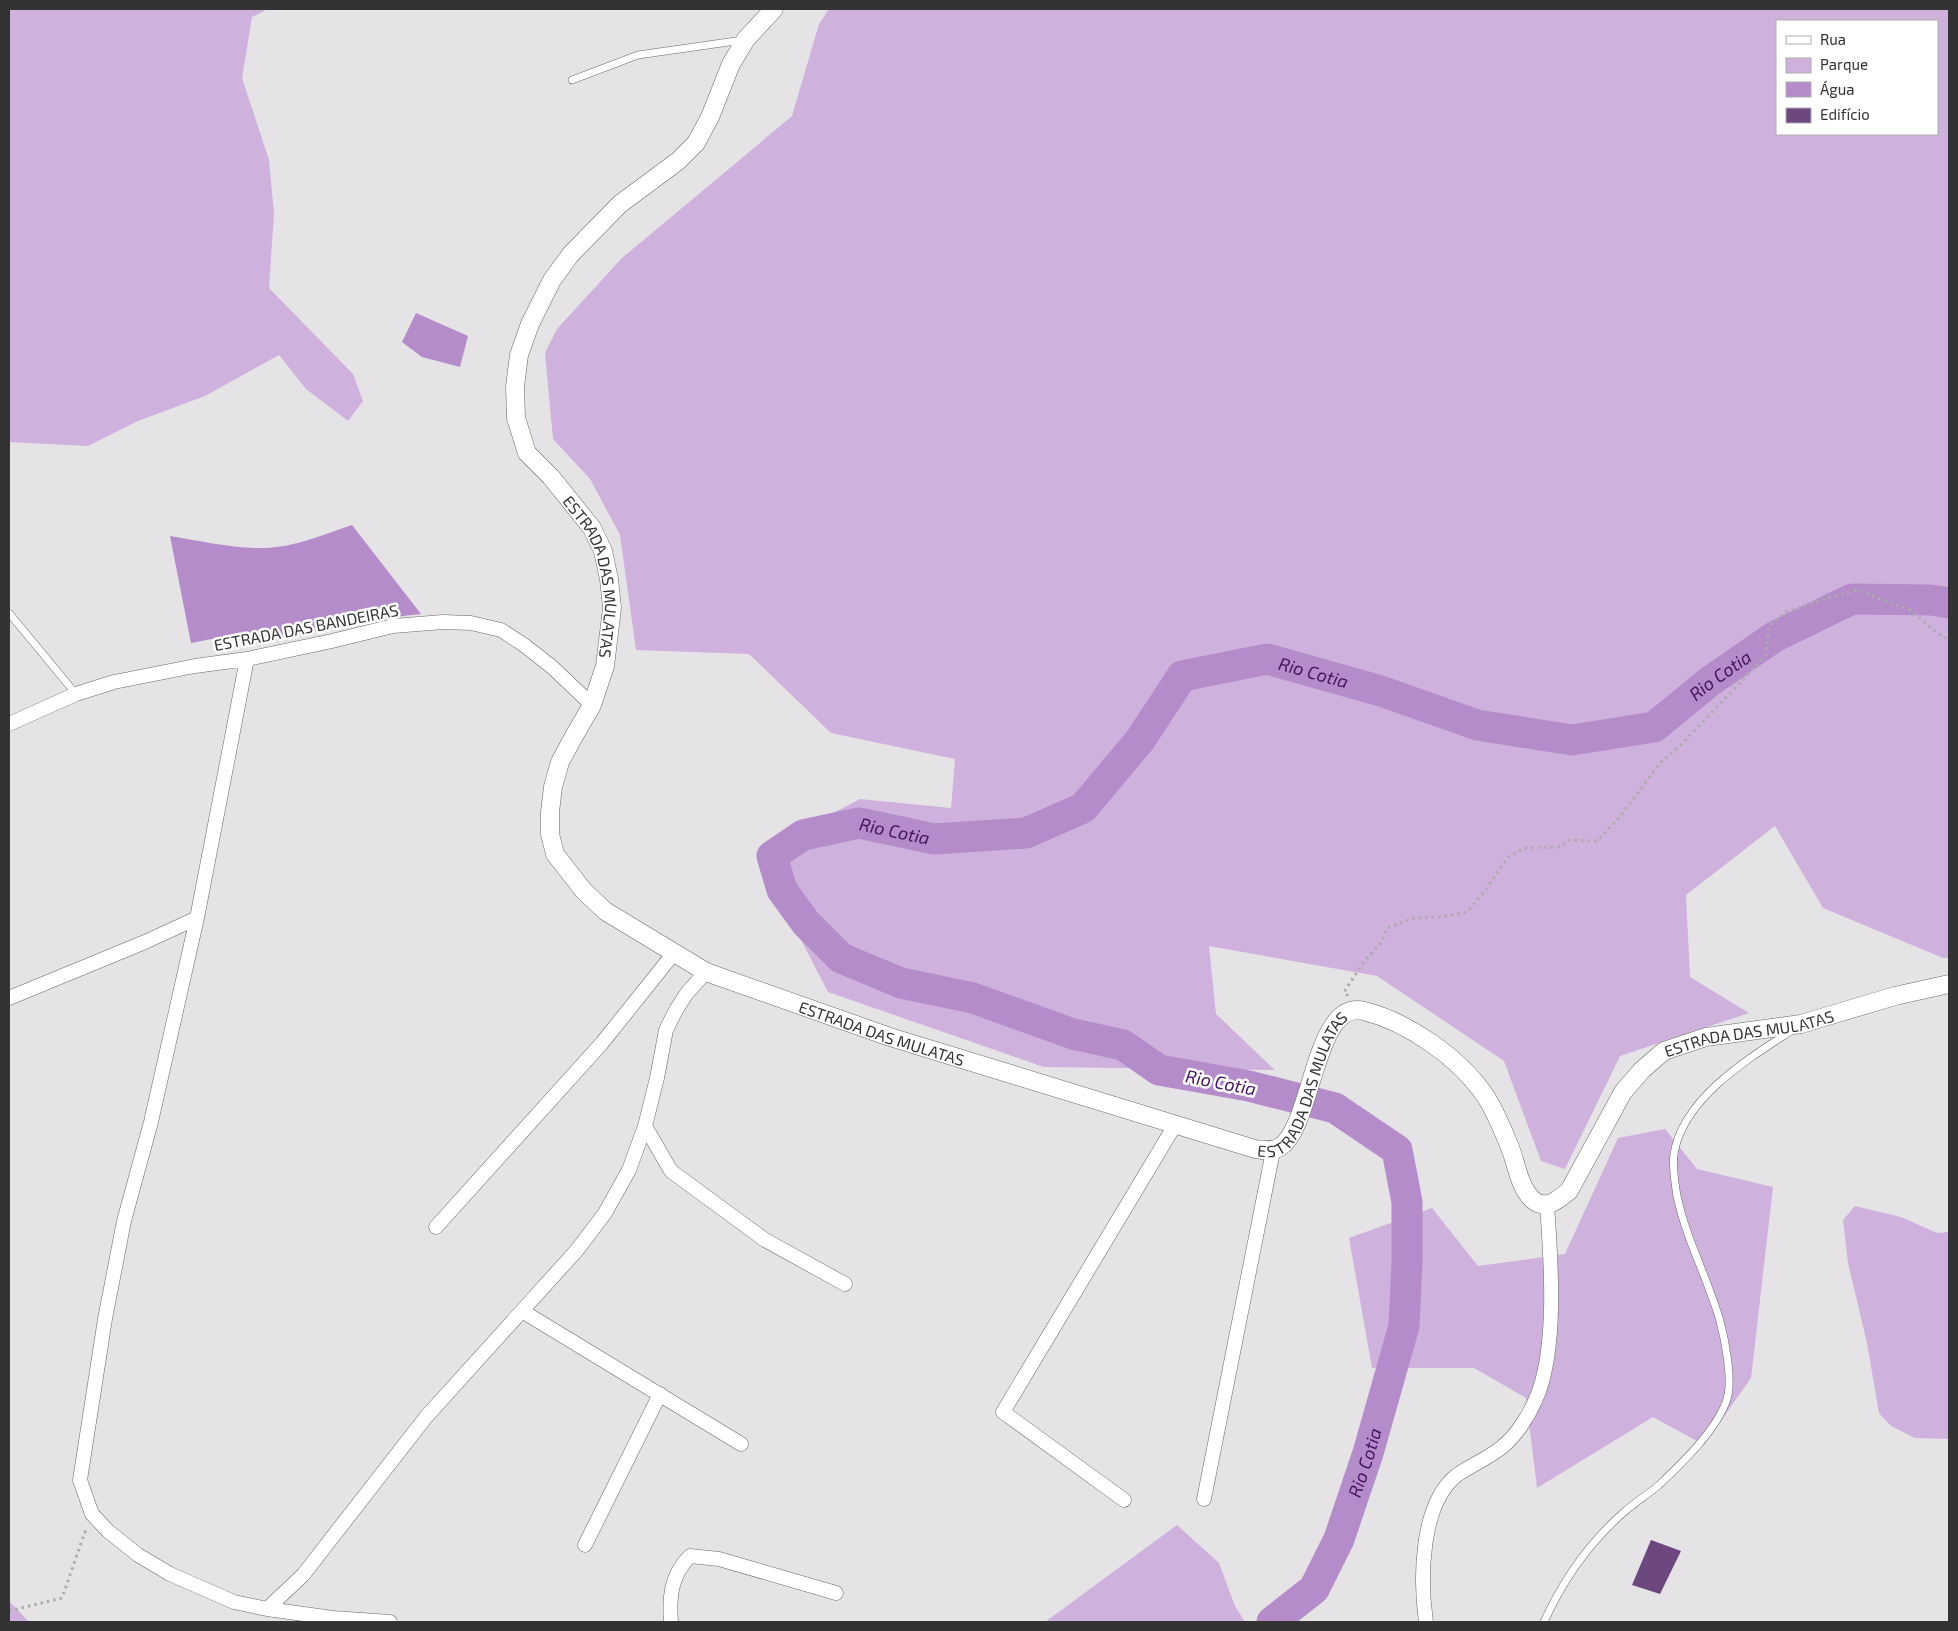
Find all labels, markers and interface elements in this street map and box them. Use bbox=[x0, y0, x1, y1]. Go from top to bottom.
legend bbox=[1776, 20, 1938, 135]
text: Rua bbox=[1820, 30, 1846, 48]
text: Parque bbox=[1820, 55, 1868, 73]
text: Água bbox=[1820, 80, 1855, 98]
text: Edifício bbox=[1820, 105, 1870, 123]
street label: ESTRADA DAS MULATAS bbox=[560, 491, 622, 659]
street label: ESTRADA DAS BANDEIRAS bbox=[212, 600, 400, 654]
water label: Rio Cotia bbox=[1684, 645, 1755, 705]
water label: Rio Cotia bbox=[1276, 652, 1351, 692]
water label: Rio Cotia bbox=[857, 812, 932, 849]
street label: ESTRADA DAS MULATAS bbox=[797, 996, 967, 1069]
street label: ESTRADA DAS MULATAS bbox=[1661, 1005, 1836, 1060]
street label: ESTRADA DAS MULATAS bbox=[1257, 1007, 1350, 1160]
water label: Rio Cotia bbox=[1184, 1064, 1258, 1100]
water label: Rio Cotia bbox=[1343, 1425, 1386, 1500]

